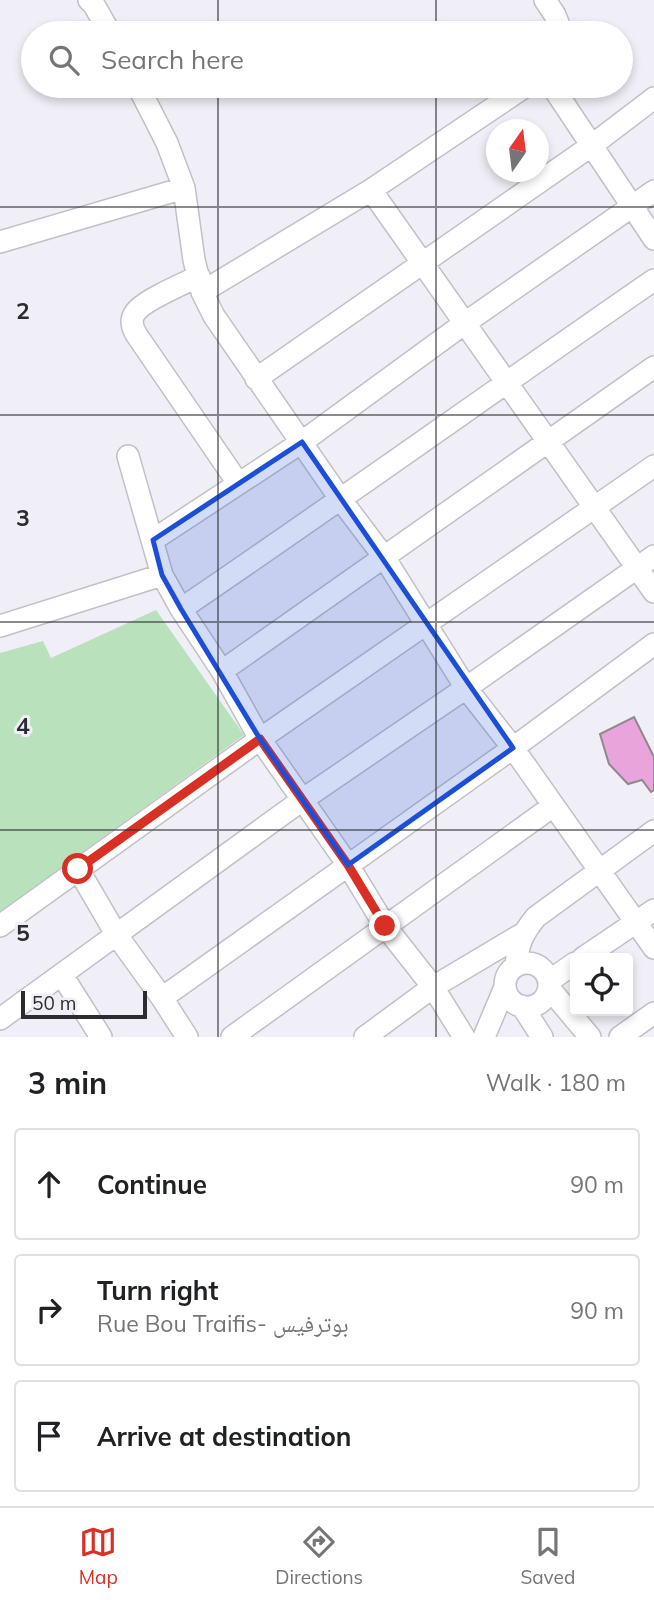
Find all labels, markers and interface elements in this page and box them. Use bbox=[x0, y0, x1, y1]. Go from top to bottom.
search box bbox=[21, 21, 633, 98]
icon: search bbox=[45, 41, 83, 79]
text: Search here bbox=[101, 43, 244, 76]
north arrow bbox=[486, 119, 549, 182]
text: 2 bbox=[16, 296, 30, 325]
text: 3 bbox=[16, 503, 30, 532]
text: 4 bbox=[16, 711, 30, 740]
route start bbox=[62, 853, 93, 884]
route end bbox=[369, 910, 400, 941]
text: 5 bbox=[16, 918, 30, 947]
map controls bbox=[570, 953, 633, 1016]
button: locate bbox=[570, 953, 633, 1016]
scale bar bbox=[21, 988, 147, 1020]
text: 50 m bbox=[32, 991, 76, 1015]
text: 3 min bbox=[28, 1064, 107, 1102]
text: Walk · 180 m bbox=[486, 1068, 626, 1097]
icon: ahead bbox=[30, 1165, 68, 1203]
text: Continue bbox=[97, 1168, 207, 1201]
text: 90 m bbox=[570, 1170, 624, 1199]
text: Turn right bbox=[97, 1274, 218, 1307]
icon: right bbox=[30, 1291, 68, 1329]
text: 90 m bbox=[570, 1296, 624, 1325]
text: Rue Bou Traifis- بوترفيس bbox=[97, 1309, 348, 1338]
icon: arrive bbox=[30, 1417, 68, 1455]
text: Arrive at destination bbox=[97, 1420, 352, 1453]
tab: Map bbox=[79, 1523, 118, 1589]
tab: Directions bbox=[275, 1523, 363, 1589]
tab: Saved bbox=[520, 1523, 575, 1589]

